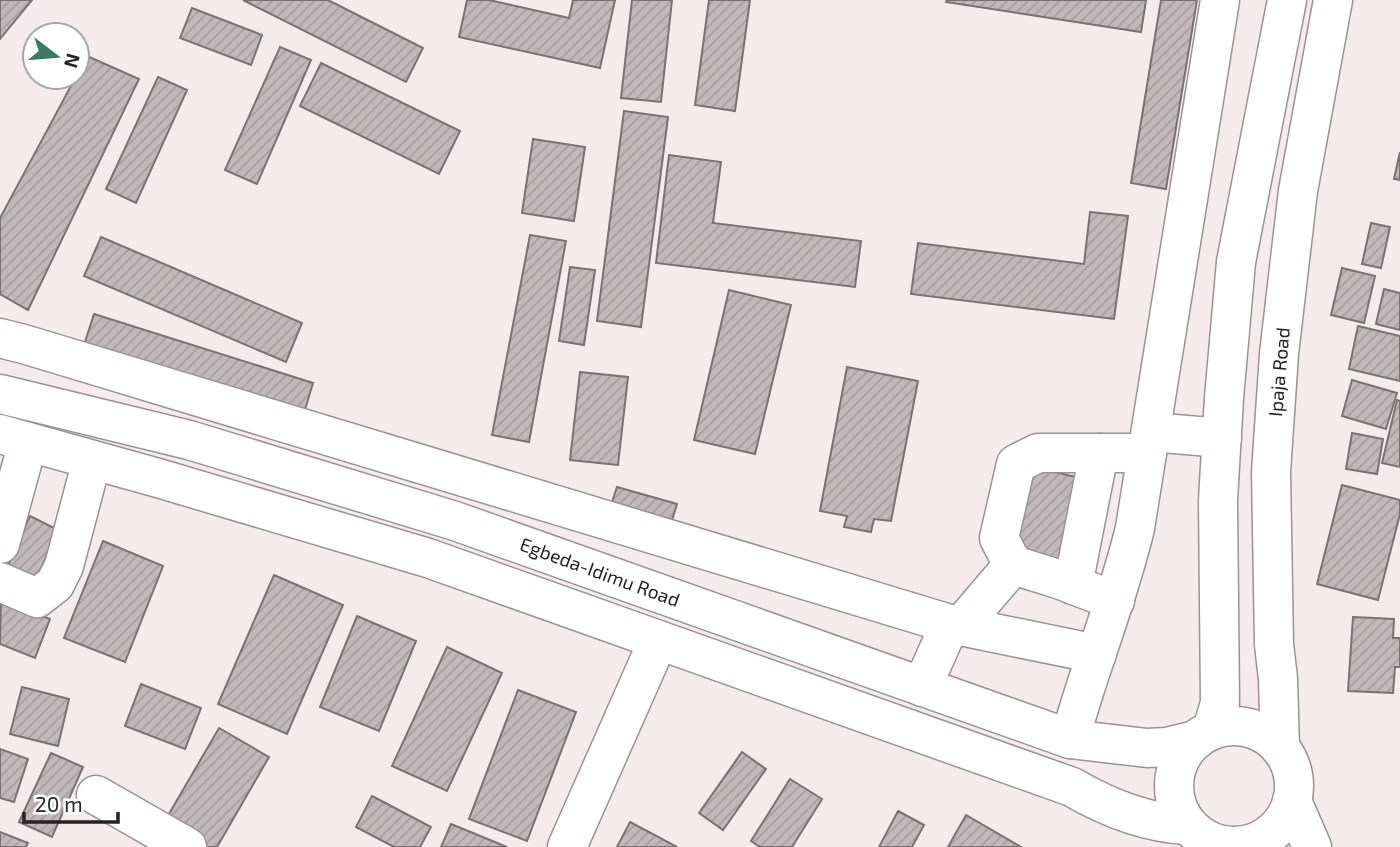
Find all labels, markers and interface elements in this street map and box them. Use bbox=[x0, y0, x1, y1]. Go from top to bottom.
north arrow bbox=[21, 21, 91, 91]
text: N bbox=[60, 51, 86, 71]
street label: Ipaja Road bbox=[1263, 326, 1294, 418]
street label: Egbeda-Idimu Road bbox=[517, 532, 683, 611]
scale bar bbox=[24, 780, 119, 824]
text: 20 m bbox=[35, 791, 83, 816]

